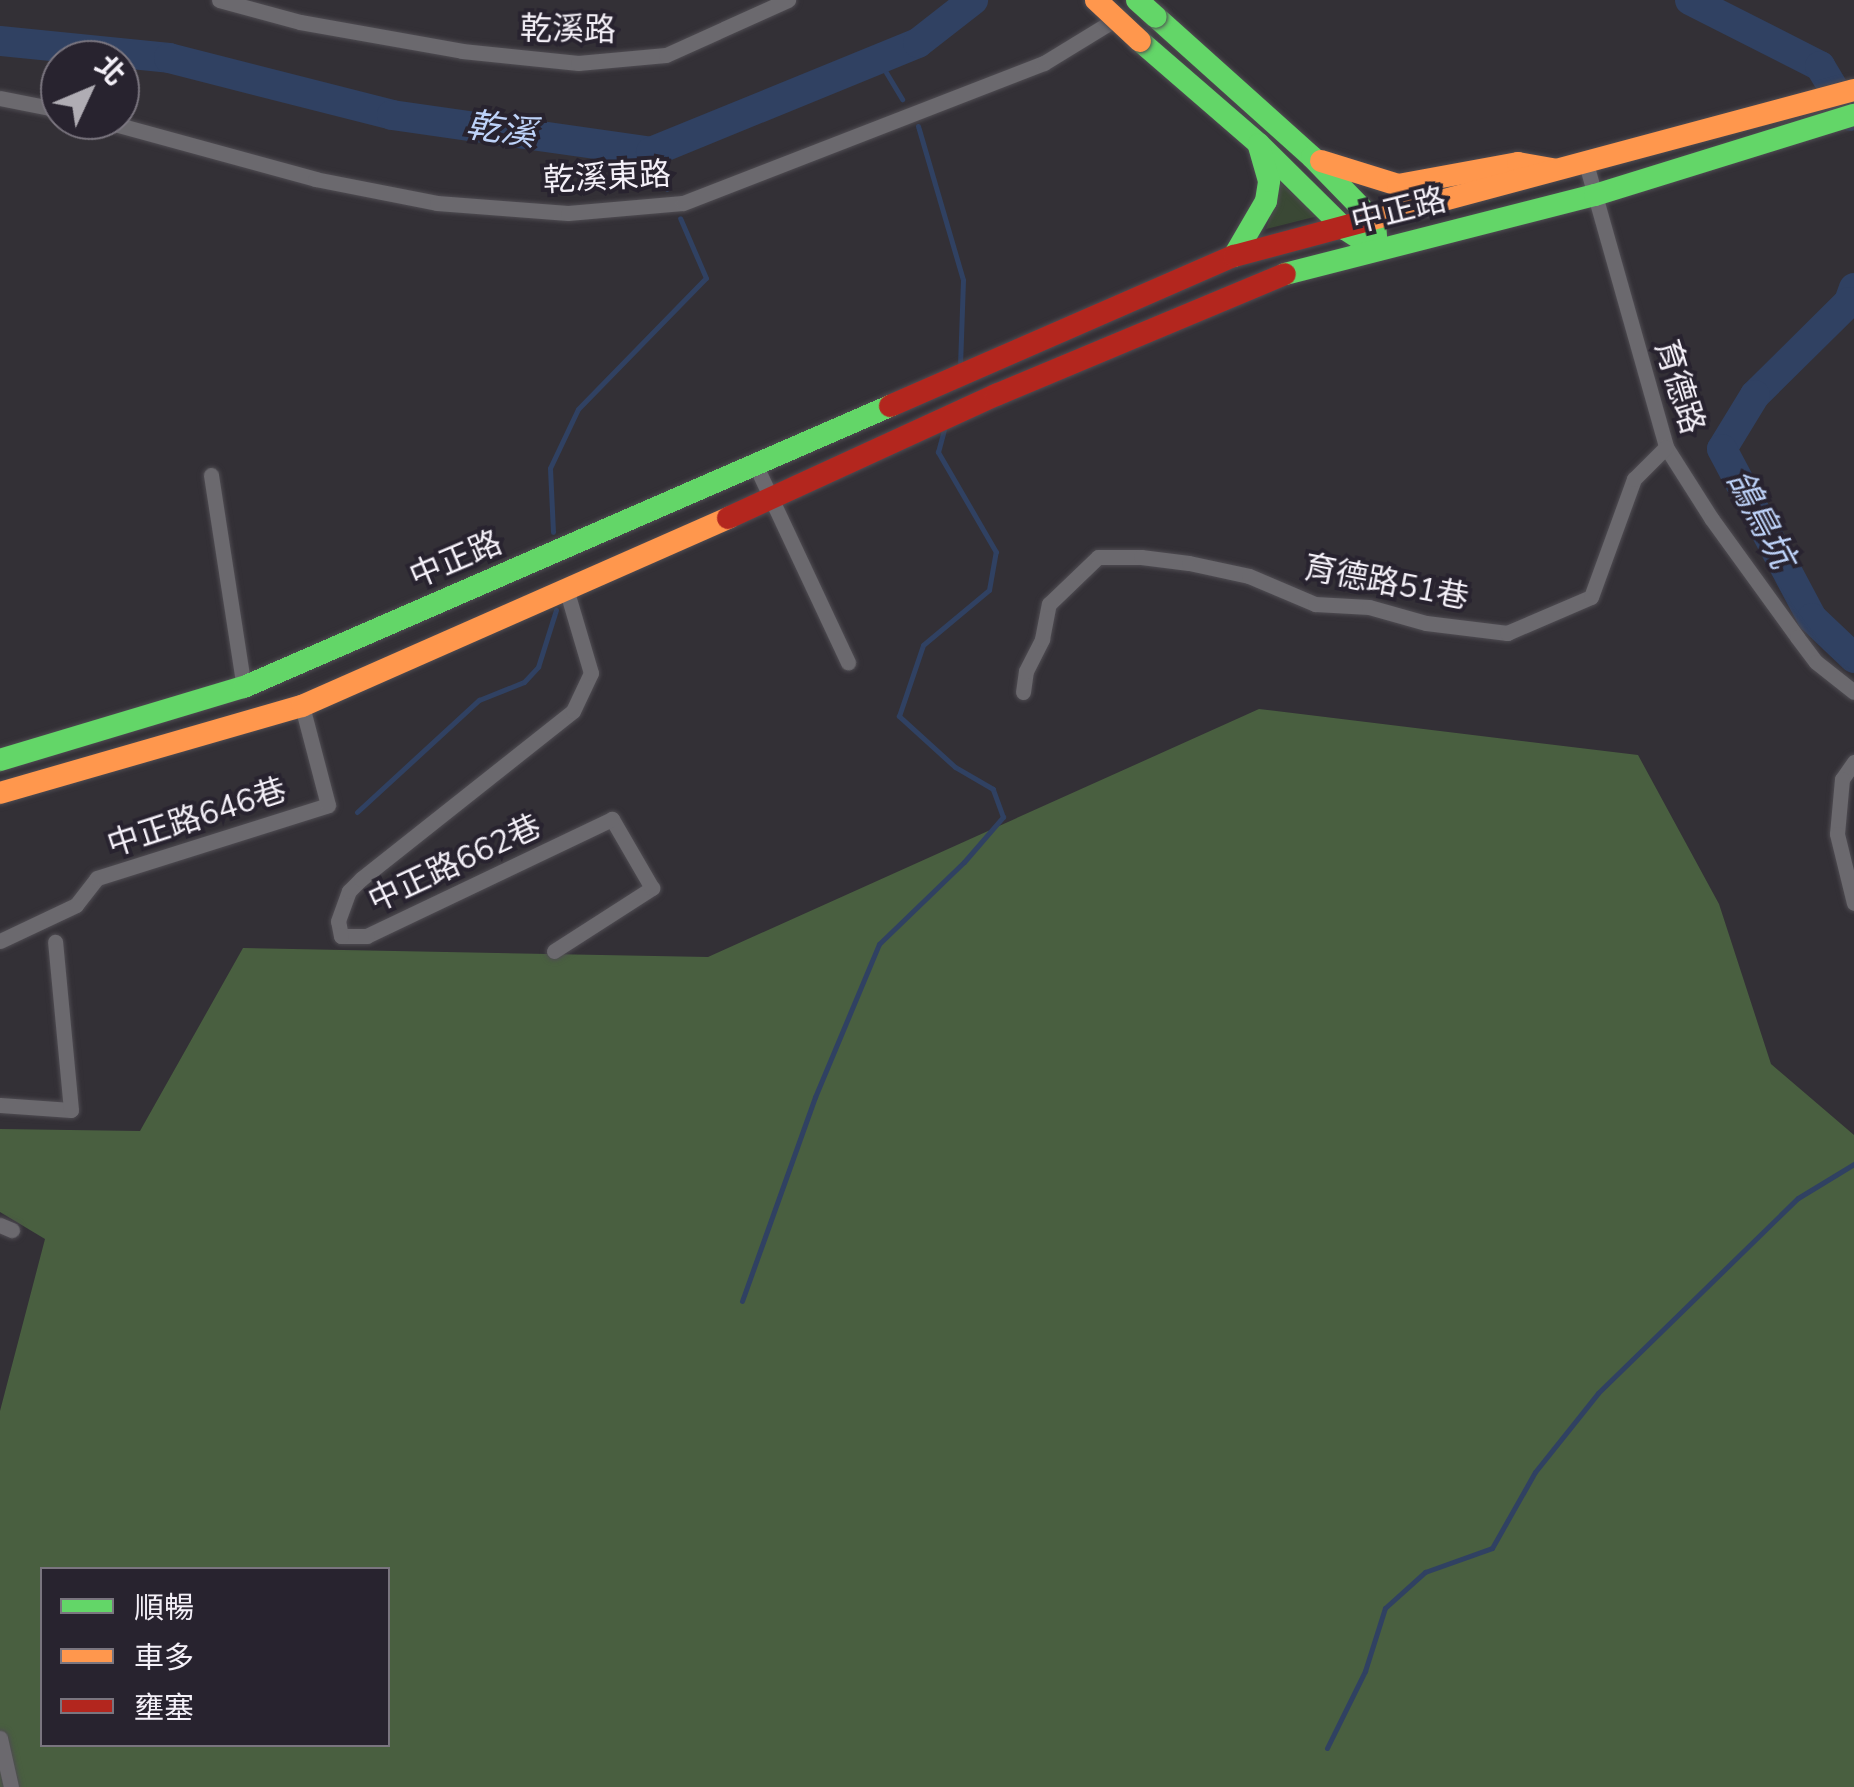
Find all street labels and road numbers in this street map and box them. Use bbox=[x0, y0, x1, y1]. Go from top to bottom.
street label: 乾溪路 bbox=[520, 10, 616, 50]
street label: 乾溪東路 bbox=[542, 155, 672, 201]
street label: 中正路 bbox=[1348, 181, 1450, 241]
street label: 育德路 bbox=[1647, 335, 1711, 439]
street label: 中正路 bbox=[404, 524, 508, 596]
street label: 育德路51巷 bbox=[1301, 548, 1471, 618]
street label: 中正路646巷 bbox=[103, 771, 291, 865]
street label: 中正路662巷 bbox=[363, 807, 547, 921]

